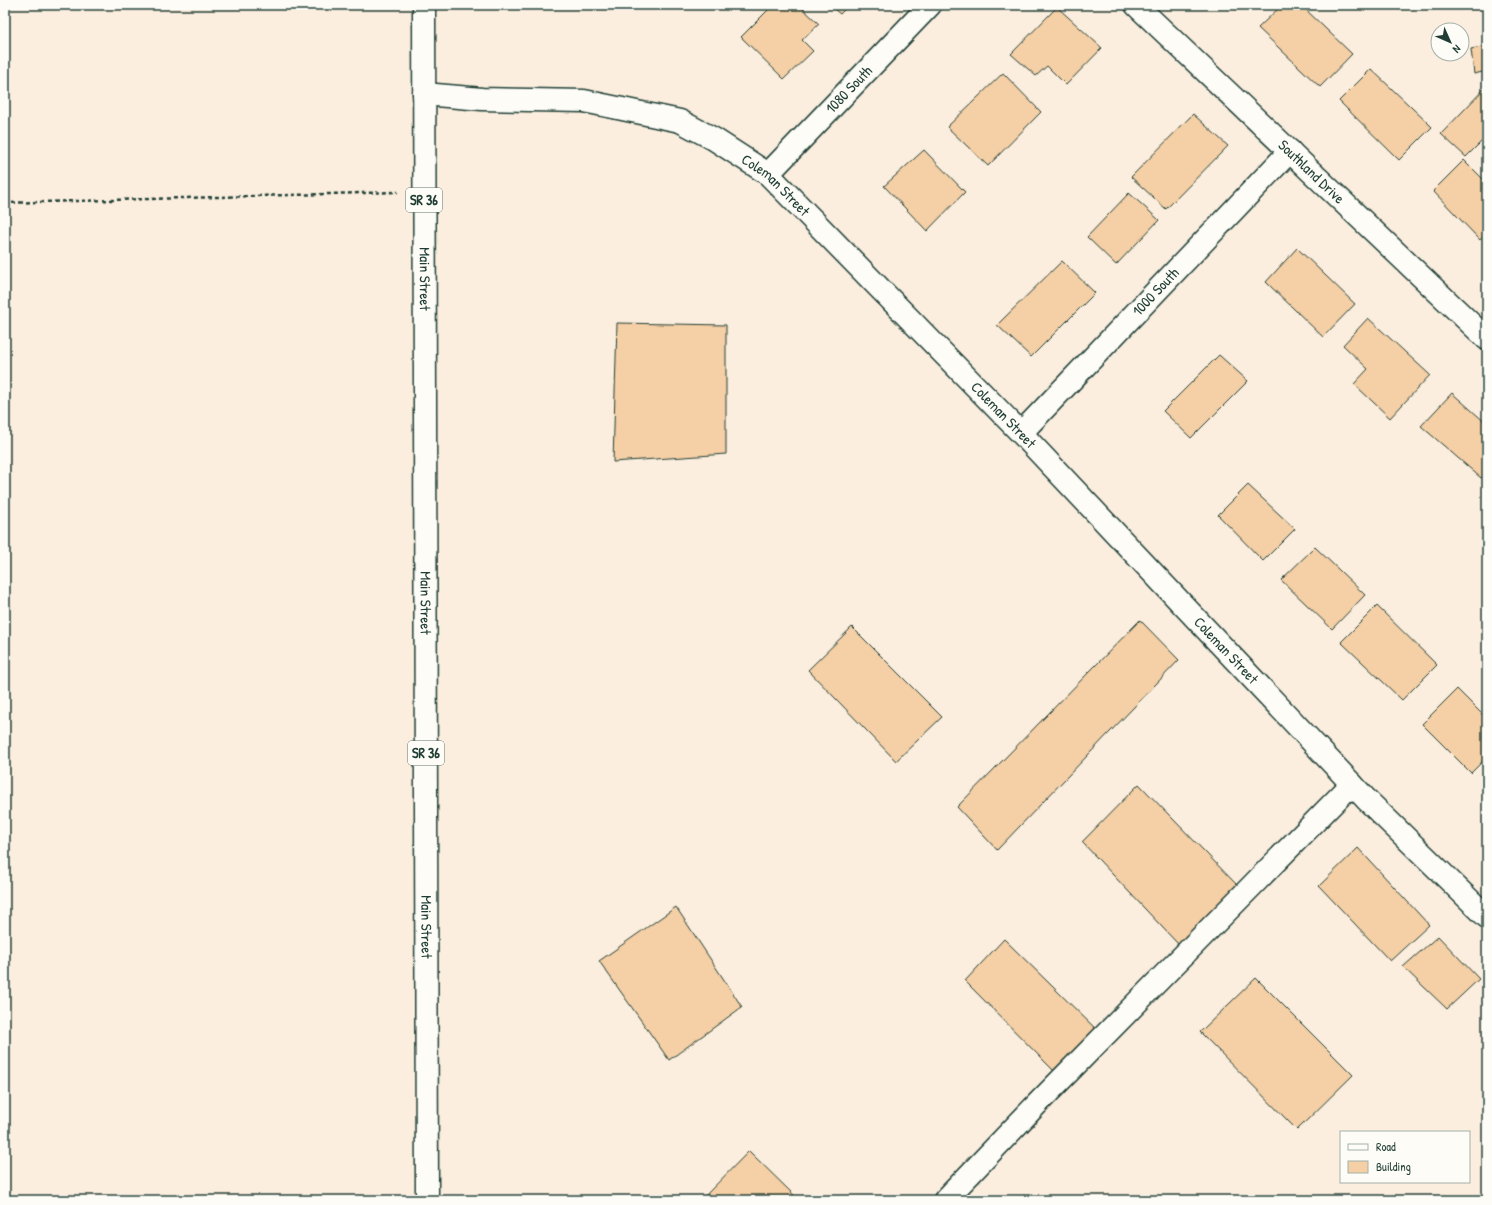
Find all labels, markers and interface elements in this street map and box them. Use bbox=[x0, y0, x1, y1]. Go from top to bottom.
north arrow bbox=[1430, 22, 1470, 62]
text: N bbox=[1450, 42, 1464, 56]
street label: 1080 South bbox=[821, 61, 877, 118]
street label: Southland Drive bbox=[1274, 135, 1350, 208]
street label: Coleman Street bbox=[737, 149, 815, 221]
road number: SR 36 bbox=[406, 188, 442, 212]
street label: Main Street bbox=[415, 247, 436, 312]
street label: 1000 South bbox=[1127, 263, 1183, 320]
street label: Coleman Street bbox=[966, 377, 1042, 453]
street label: Main Street bbox=[415, 571, 437, 636]
street label: Coleman Street bbox=[1189, 612, 1264, 689]
road number: SR 36 bbox=[408, 741, 444, 765]
street label: Main Street bbox=[416, 895, 437, 960]
legend bbox=[1340, 1131, 1470, 1183]
text: Road bbox=[1376, 1138, 1396, 1155]
text: Building bbox=[1376, 1158, 1411, 1175]

